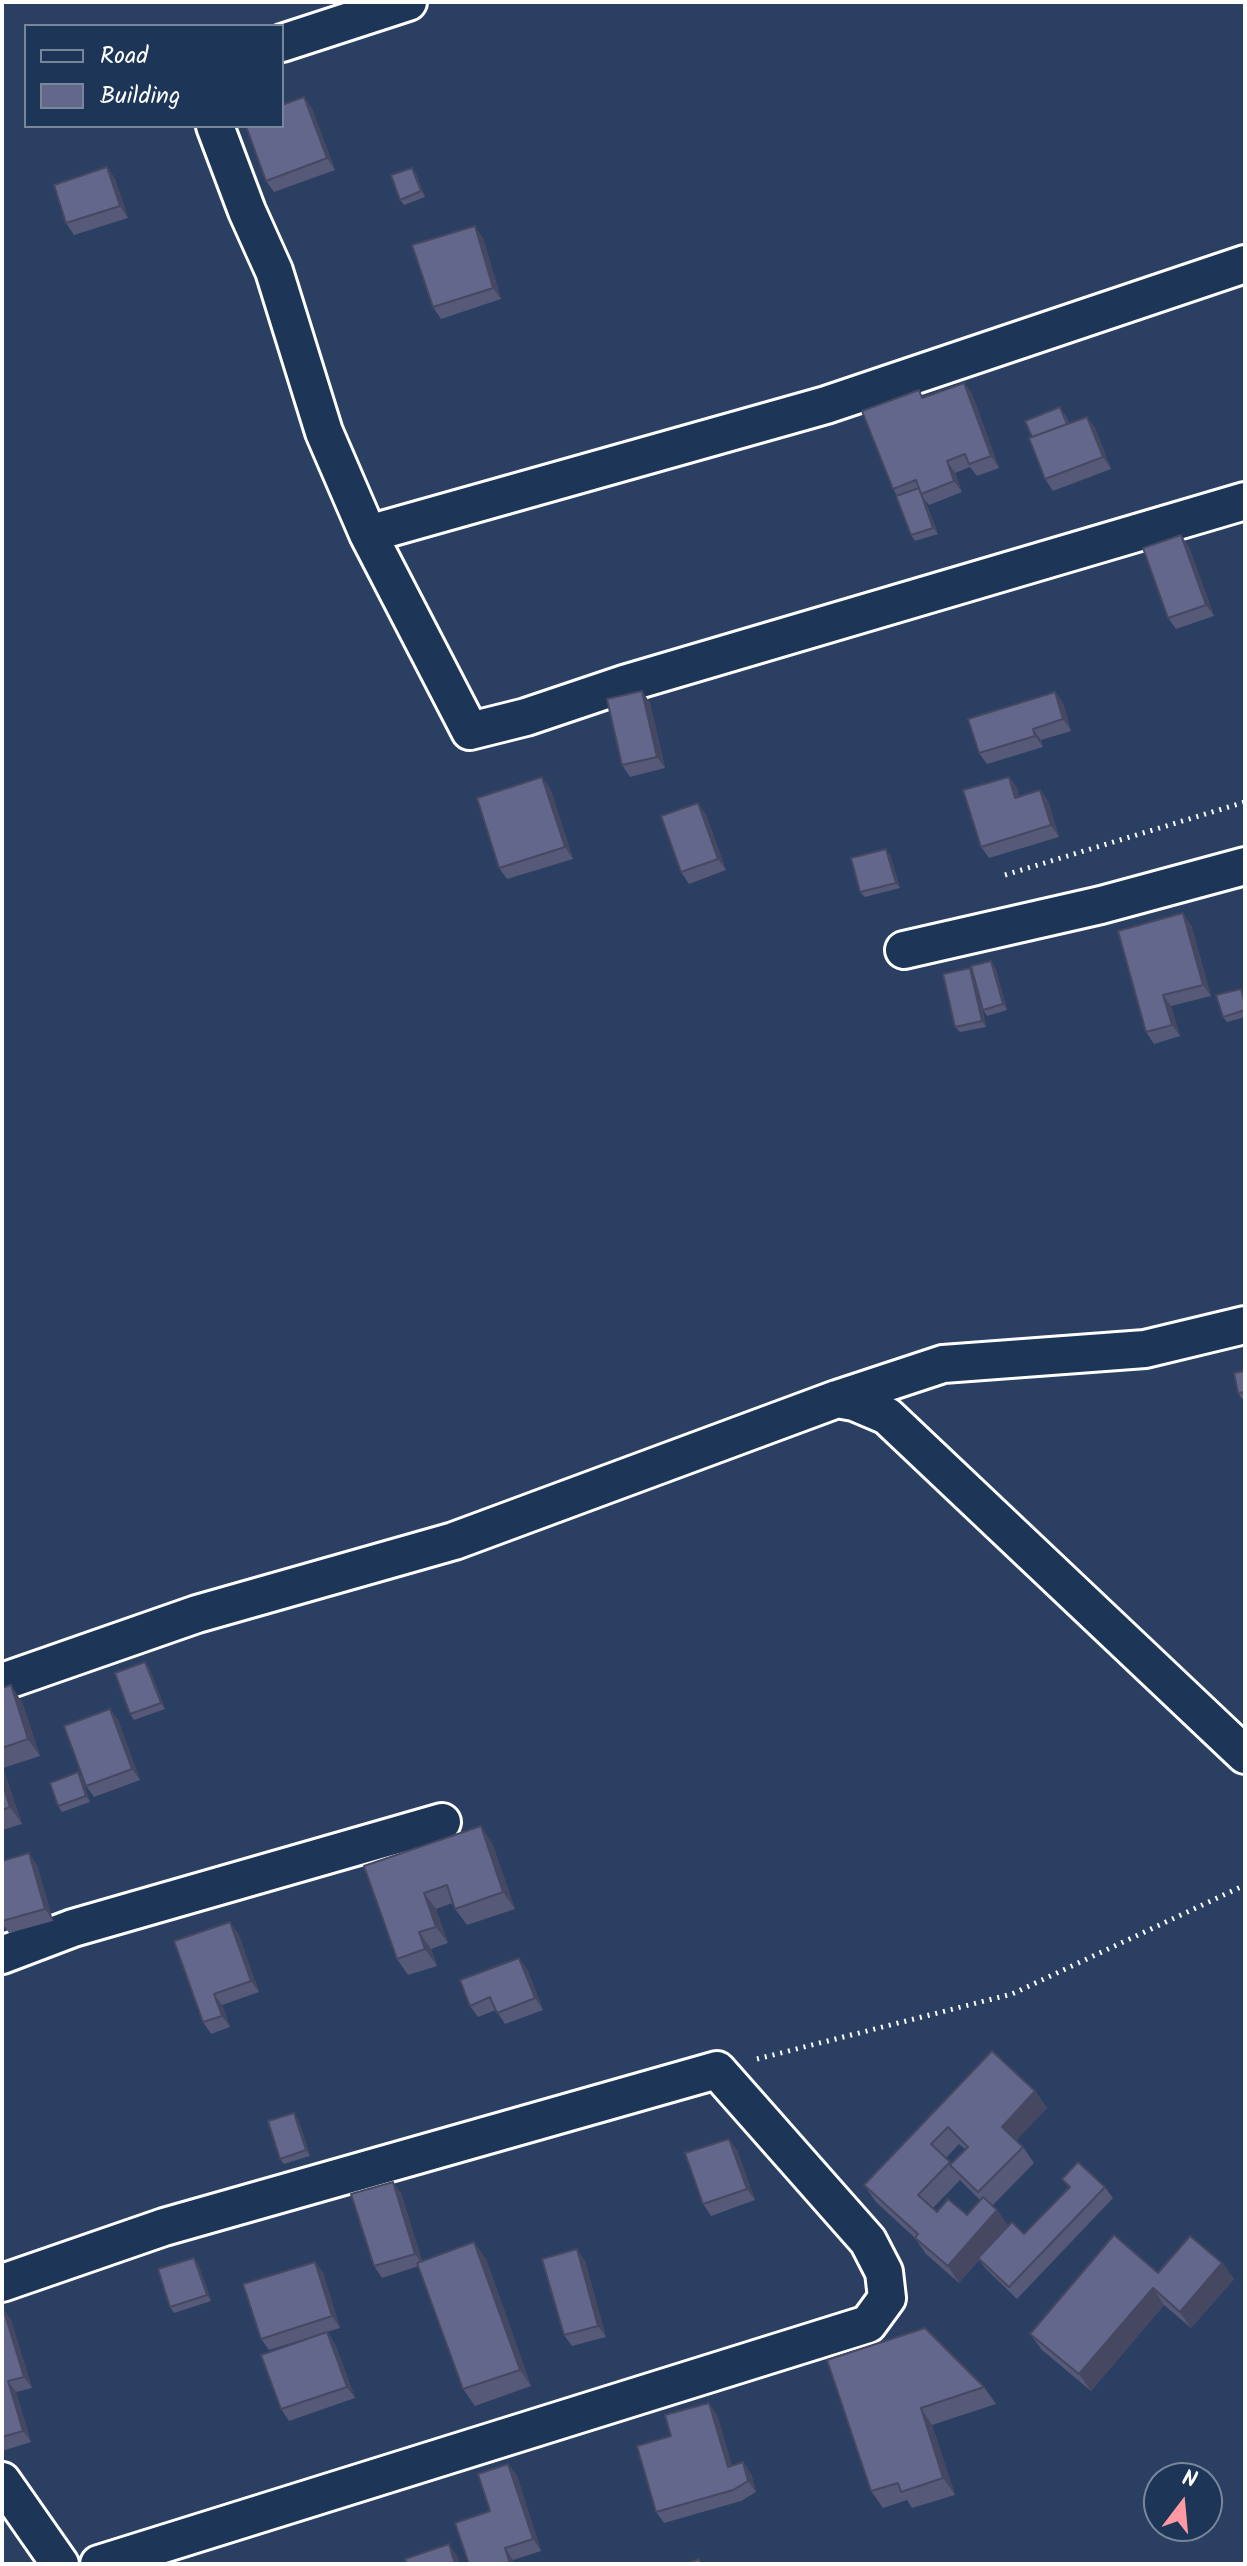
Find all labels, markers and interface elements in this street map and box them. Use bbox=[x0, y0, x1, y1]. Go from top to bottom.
legend bbox=[24, 24, 284, 128]
text: Road bbox=[100, 37, 148, 76]
text: Building bbox=[100, 77, 180, 116]
north arrow bbox=[1143, 2462, 1223, 2542]
text: N bbox=[1178, 2462, 1201, 2499]

